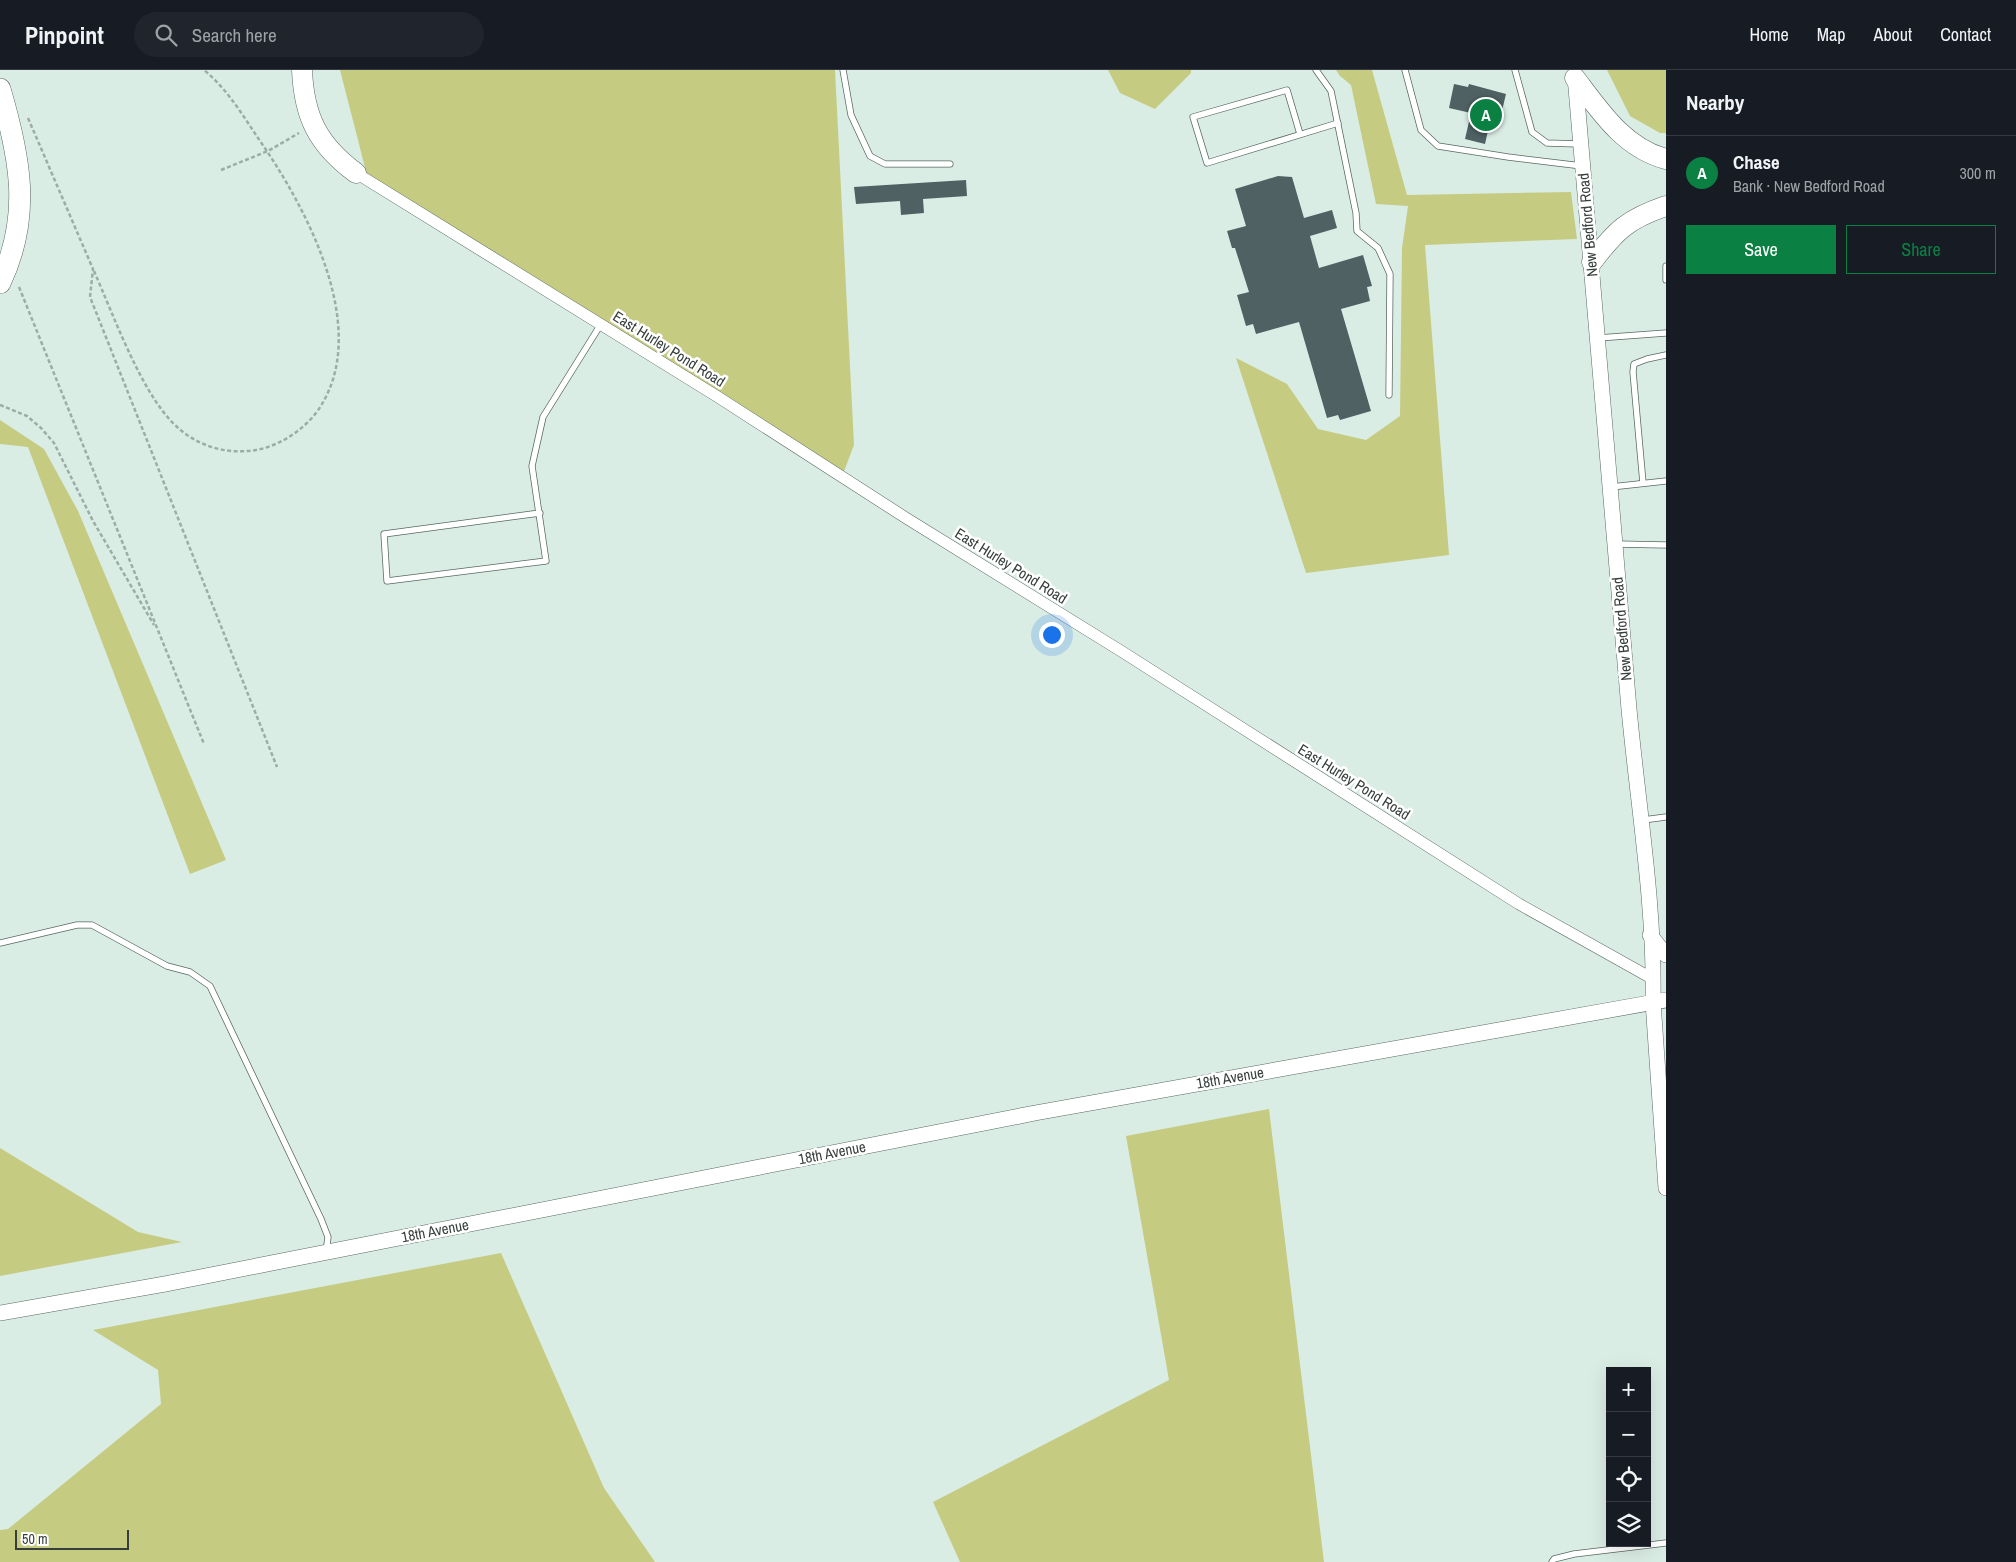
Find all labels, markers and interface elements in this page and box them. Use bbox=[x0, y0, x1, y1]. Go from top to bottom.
search box bbox=[134, 12, 484, 57]
text: Pinpoint bbox=[25, 19, 104, 51]
icon: search bbox=[152, 21, 180, 49]
text: Search here bbox=[192, 22, 277, 48]
text: Home bbox=[1749, 22, 1789, 47]
text: Map bbox=[1817, 22, 1846, 47]
text: About bbox=[1874, 22, 1912, 47]
text: Contact bbox=[1940, 22, 1991, 47]
text: Nearby bbox=[1686, 88, 1744, 117]
pin: A bbox=[1470, 96, 1502, 134]
text: Chase bbox=[1733, 149, 1780, 175]
text: A bbox=[1697, 162, 1707, 184]
text: 300 m bbox=[1960, 162, 1996, 184]
street label: New Bedford Road bbox=[1573, 172, 1602, 278]
text: Bank · New Bedford Road bbox=[1733, 175, 1885, 197]
button: Save bbox=[1686, 225, 1836, 274]
button: Share bbox=[1846, 225, 1996, 274]
street label: East Hurley Pond Road bbox=[609, 306, 729, 392]
street label: East Hurley Pond Road bbox=[951, 523, 1071, 609]
street label: New Bedford Road bbox=[1607, 576, 1636, 682]
your location bbox=[1039, 622, 1065, 648]
street label: East Hurley Pond Road bbox=[1294, 739, 1414, 825]
street label: 18th Avenue bbox=[1195, 1061, 1265, 1094]
street label: 18th Avenue bbox=[796, 1136, 868, 1169]
street label: 18th Avenue bbox=[399, 1214, 471, 1247]
map controls bbox=[1606, 1367, 1651, 1547]
button: + bbox=[1606, 1367, 1651, 1412]
button: − bbox=[1606, 1412, 1651, 1457]
button: locate bbox=[1606, 1457, 1651, 1502]
button: layers bbox=[1606, 1502, 1651, 1547]
scale bar bbox=[15, 1527, 129, 1550]
text: 50 m bbox=[22, 1530, 48, 1548]

